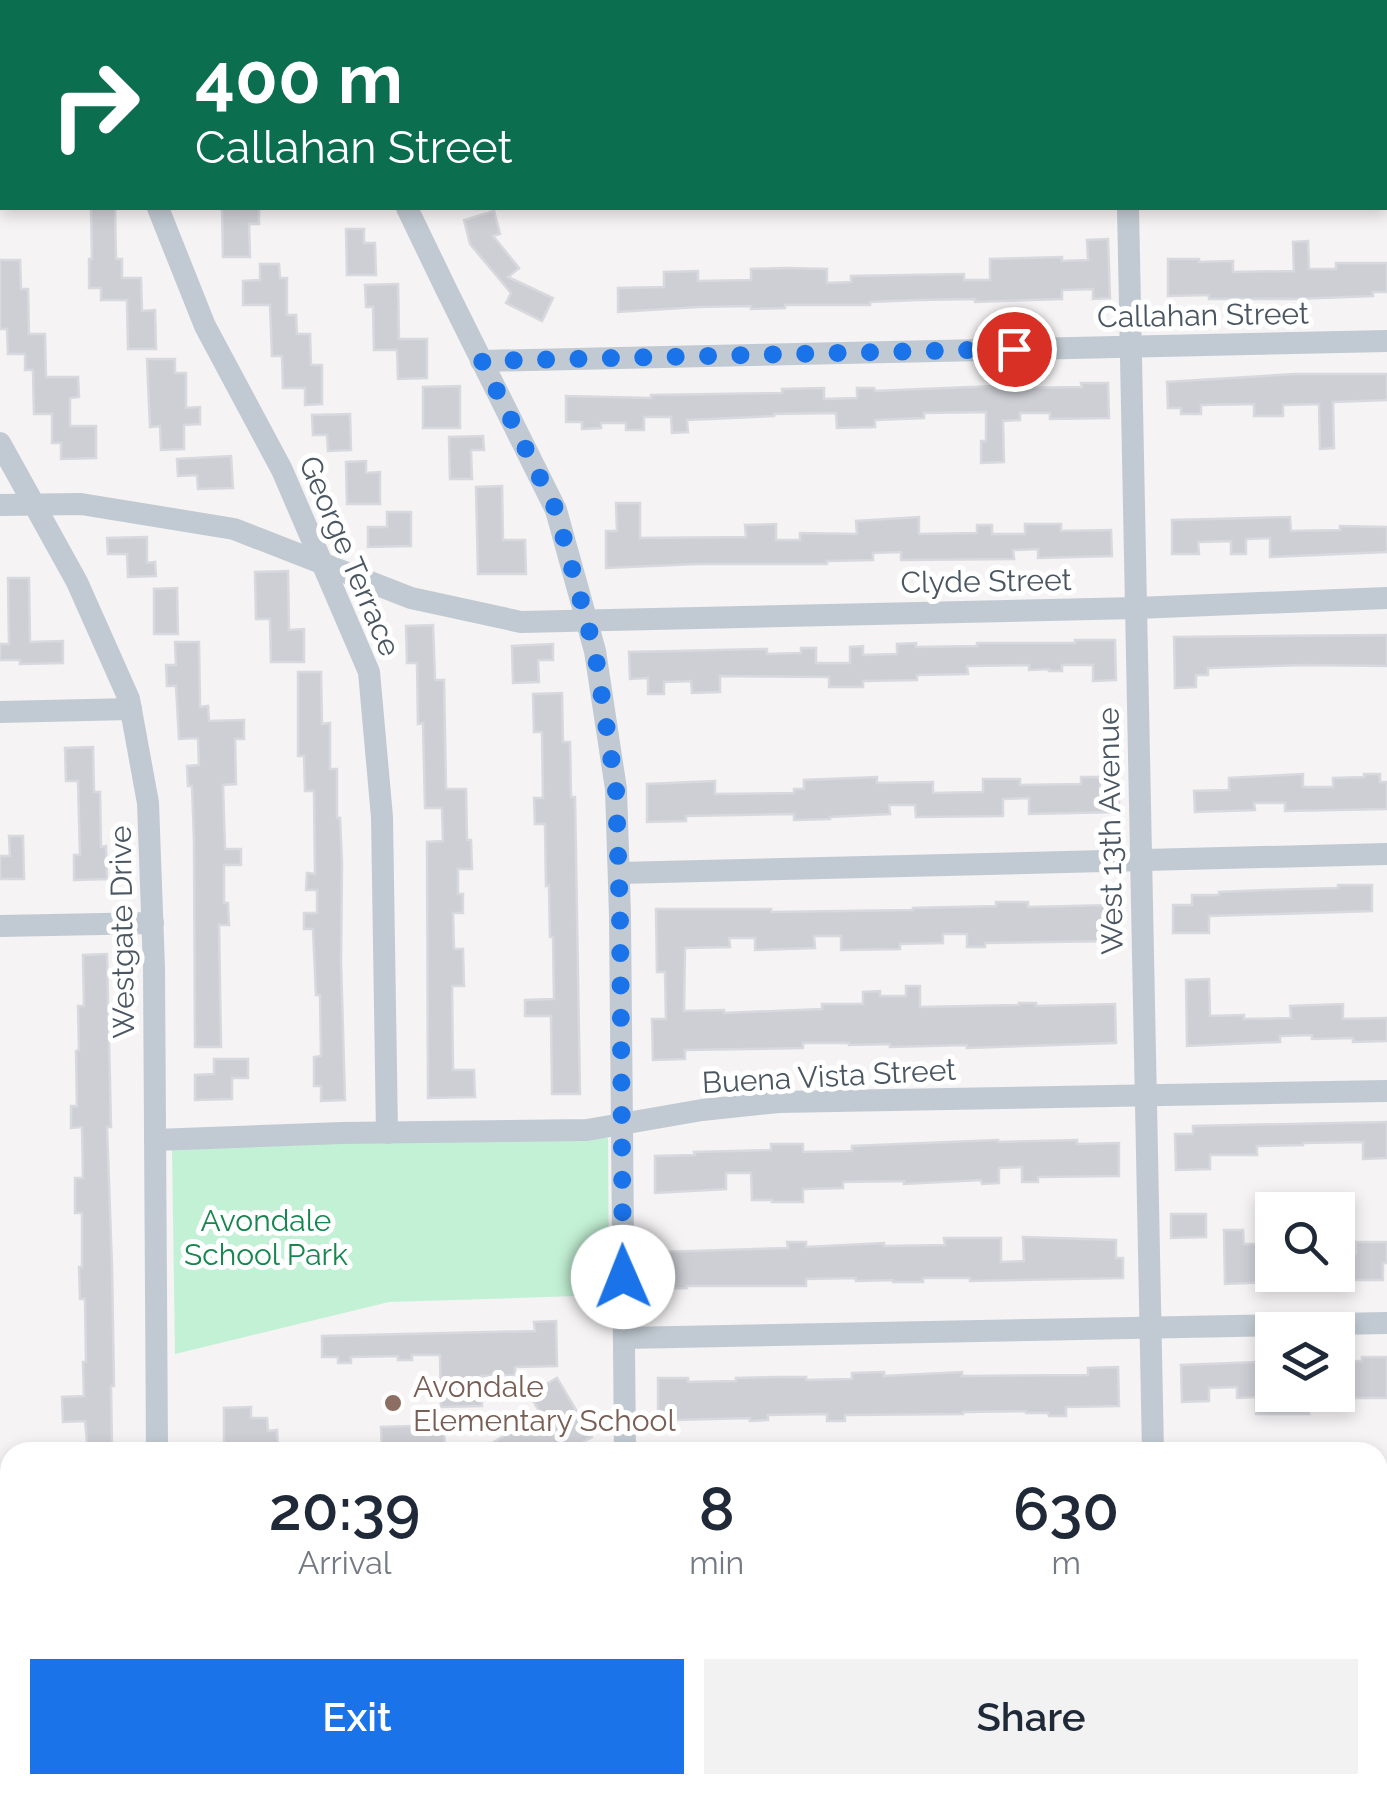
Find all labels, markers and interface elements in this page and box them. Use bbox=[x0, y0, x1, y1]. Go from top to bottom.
text: 400 m bbox=[195, 37, 403, 119]
icon: right bbox=[30, 40, 160, 170]
text: Callahan Street bbox=[195, 121, 513, 174]
street label: Callahan Street bbox=[1097, 296, 1309, 334]
pin bbox=[972, 307, 1057, 392]
icon: arrive bbox=[987, 322, 1042, 377]
street label: George Terrace bbox=[292, 451, 408, 661]
street label: Clyde Street bbox=[900, 562, 1072, 600]
street label: West 13th Avenue bbox=[1090, 707, 1130, 955]
street label: Westgate Drive bbox=[103, 825, 141, 1039]
street label: Buena Vista Street bbox=[701, 1052, 957, 1100]
map controls bbox=[1255, 1192, 1355, 1412]
button: search bbox=[1255, 1192, 1355, 1292]
park label: Avondale School Park bbox=[184, 1203, 348, 1272]
position arrow bbox=[571, 1225, 675, 1329]
button: layers bbox=[1255, 1312, 1355, 1412]
place label: Avondale Elementary School bbox=[413, 1369, 676, 1438]
marker: Avondale Elementary School bbox=[382, 1392, 404, 1414]
text: 20:39 bbox=[269, 1474, 420, 1544]
text: 8 bbox=[699, 1474, 735, 1544]
text: 630 bbox=[1013, 1474, 1119, 1544]
text: Arrival bbox=[298, 1544, 392, 1581]
text: min bbox=[689, 1544, 744, 1581]
text: m bbox=[1051, 1544, 1081, 1581]
button: Exit bbox=[30, 1659, 684, 1774]
button: Share bbox=[704, 1659, 1358, 1774]

